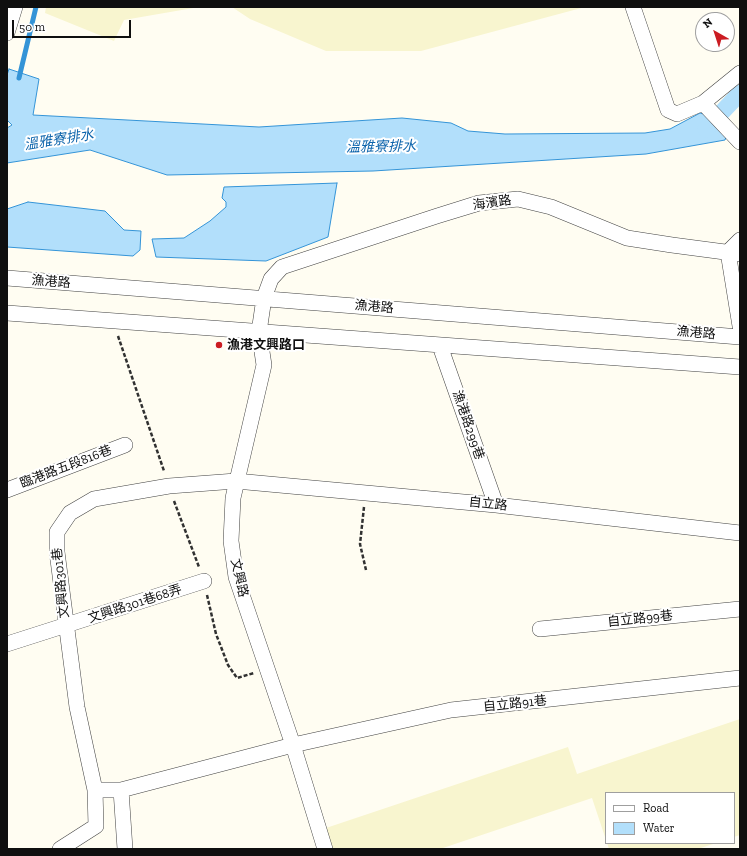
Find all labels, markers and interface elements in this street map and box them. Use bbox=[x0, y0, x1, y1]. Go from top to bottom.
scale bar bbox=[14, 12, 133, 38]
north arrow bbox=[695, 12, 735, 52]
text: N bbox=[700, 15, 715, 31]
text: 50 m bbox=[19, 20, 45, 34]
water label: 溫雅寮排水 bbox=[23, 126, 95, 154]
water label: 溫雅寮排水 bbox=[346, 138, 416, 156]
street label: 海濱路 bbox=[472, 193, 512, 213]
street label: 漁港路 bbox=[31, 273, 71, 291]
street label: 漁港路 bbox=[354, 298, 394, 316]
street label: 漁港路 bbox=[676, 324, 716, 342]
place label: 漁港文興路口 bbox=[227, 337, 305, 353]
marker: 漁港文興路口 bbox=[214, 340, 224, 350]
street label: 漁港路299巷 bbox=[449, 388, 487, 462]
street label: 臨港路五段816巷 bbox=[18, 442, 114, 492]
street label: 自立路 bbox=[468, 494, 508, 514]
street label: 文興路301巷 bbox=[50, 547, 72, 619]
street label: 文興路 bbox=[227, 557, 251, 599]
street label: 文興路301巷68弄 bbox=[86, 581, 184, 627]
street label: 自立路99巷 bbox=[606, 608, 674, 630]
street label: 自立路91巷 bbox=[482, 693, 548, 715]
legend bbox=[605, 792, 735, 844]
text: Road bbox=[643, 801, 669, 815]
text: Water bbox=[643, 821, 675, 835]

